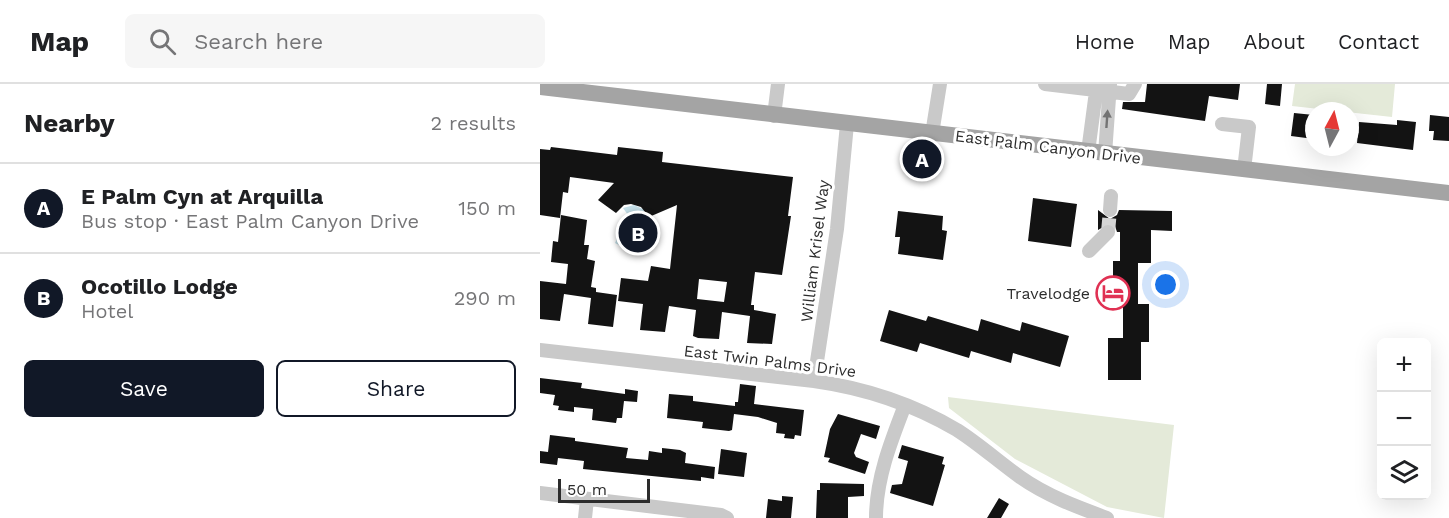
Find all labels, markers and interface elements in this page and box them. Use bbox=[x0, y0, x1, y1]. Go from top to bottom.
search box bbox=[125, 14, 545, 68]
text: Map bbox=[30, 25, 89, 58]
icon: search bbox=[146, 25, 179, 58]
text: Search here bbox=[194, 29, 323, 54]
text: Home bbox=[1075, 29, 1135, 54]
text: Map bbox=[1168, 29, 1211, 54]
text: About bbox=[1244, 29, 1305, 54]
text: Contact bbox=[1338, 29, 1419, 54]
north arrow bbox=[1305, 102, 1359, 156]
text: Nearby bbox=[24, 108, 115, 138]
one-way arrow bbox=[1103, 109, 1112, 128]
text: 2 results bbox=[431, 111, 516, 135]
street label: East Palm Canyon Drive bbox=[954, 126, 1142, 168]
pin: A bbox=[902, 136, 941, 182]
street label: William Krisel Way bbox=[797, 178, 833, 323]
text: E Palm Cyn at Arquilla bbox=[81, 184, 323, 209]
text: A bbox=[37, 196, 50, 220]
text: 150 m bbox=[458, 196, 516, 220]
text: Bus stop · East Palm Canyon Drive bbox=[81, 209, 419, 233]
pin: B bbox=[618, 210, 658, 256]
your location bbox=[1151, 270, 1180, 299]
text: Ocotillo Lodge bbox=[81, 274, 238, 299]
hotel icon: Travelodge bbox=[1095, 275, 1131, 311]
place label: Travelodge bbox=[1007, 284, 1090, 303]
text: B bbox=[37, 286, 50, 310]
text: 290 m bbox=[454, 286, 516, 310]
text: Hotel bbox=[81, 299, 133, 323]
map controls bbox=[1377, 338, 1431, 500]
button: + bbox=[1377, 338, 1431, 392]
street label: East Twin Palms Drive bbox=[683, 341, 857, 381]
button: Save bbox=[24, 360, 264, 417]
button: Share bbox=[276, 360, 516, 417]
button: − bbox=[1377, 392, 1431, 446]
button: layers bbox=[1377, 446, 1431, 500]
scale bar bbox=[558, 476, 650, 504]
text: 50 m bbox=[567, 480, 607, 499]

